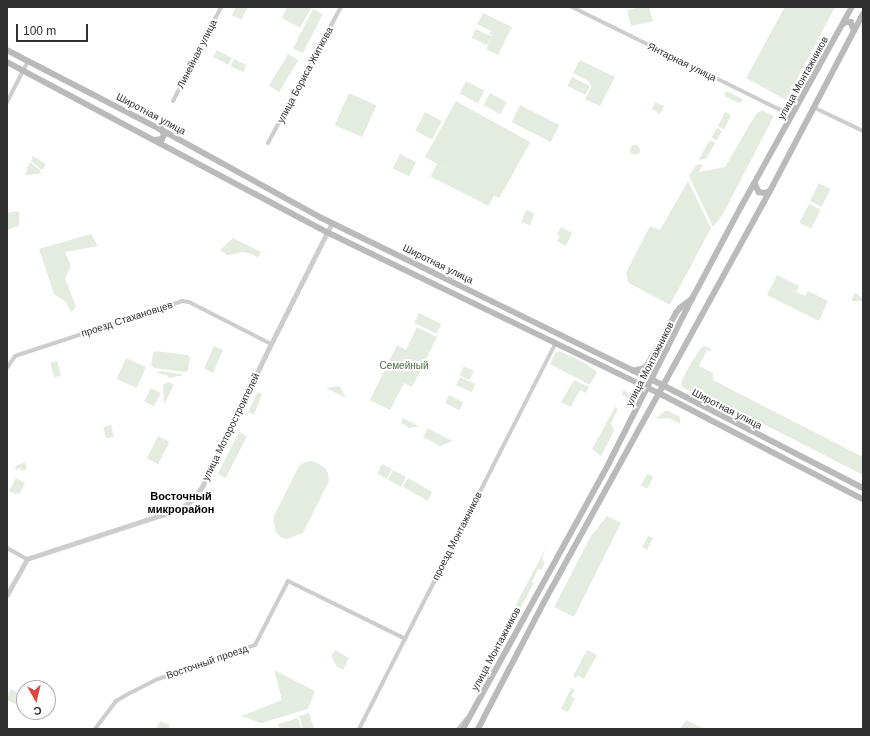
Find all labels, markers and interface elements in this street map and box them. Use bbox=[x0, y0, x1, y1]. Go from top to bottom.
scale bar bbox=[18, 16, 90, 42]
street label: Линейная улица bbox=[174, 18, 220, 90]
text: 100 m bbox=[23, 24, 56, 38]
street label: улица Бориса Житкова bbox=[275, 25, 335, 125]
street label: улица Монтажников bbox=[775, 34, 831, 122]
street label: Янтарная улица bbox=[646, 40, 718, 84]
street label: Широтная улица bbox=[114, 91, 188, 137]
street label: Широтная улица bbox=[401, 242, 475, 286]
street label: проезд Стахановцев bbox=[80, 299, 174, 339]
street label: улица Монтажников bbox=[624, 320, 676, 408]
park label: Семейный bbox=[379, 360, 429, 372]
street label: улица Моторостроителей bbox=[200, 371, 262, 483]
street label: Широтная улица bbox=[690, 386, 764, 432]
district label: Восточный микрорайон bbox=[148, 490, 214, 516]
street label: проезд Монтажников bbox=[430, 490, 484, 582]
street label: улица Монтажников bbox=[469, 605, 523, 693]
street label: Восточный проезд bbox=[165, 642, 249, 682]
north arrow bbox=[16, 680, 56, 720]
text: С bbox=[33, 704, 42, 717]

